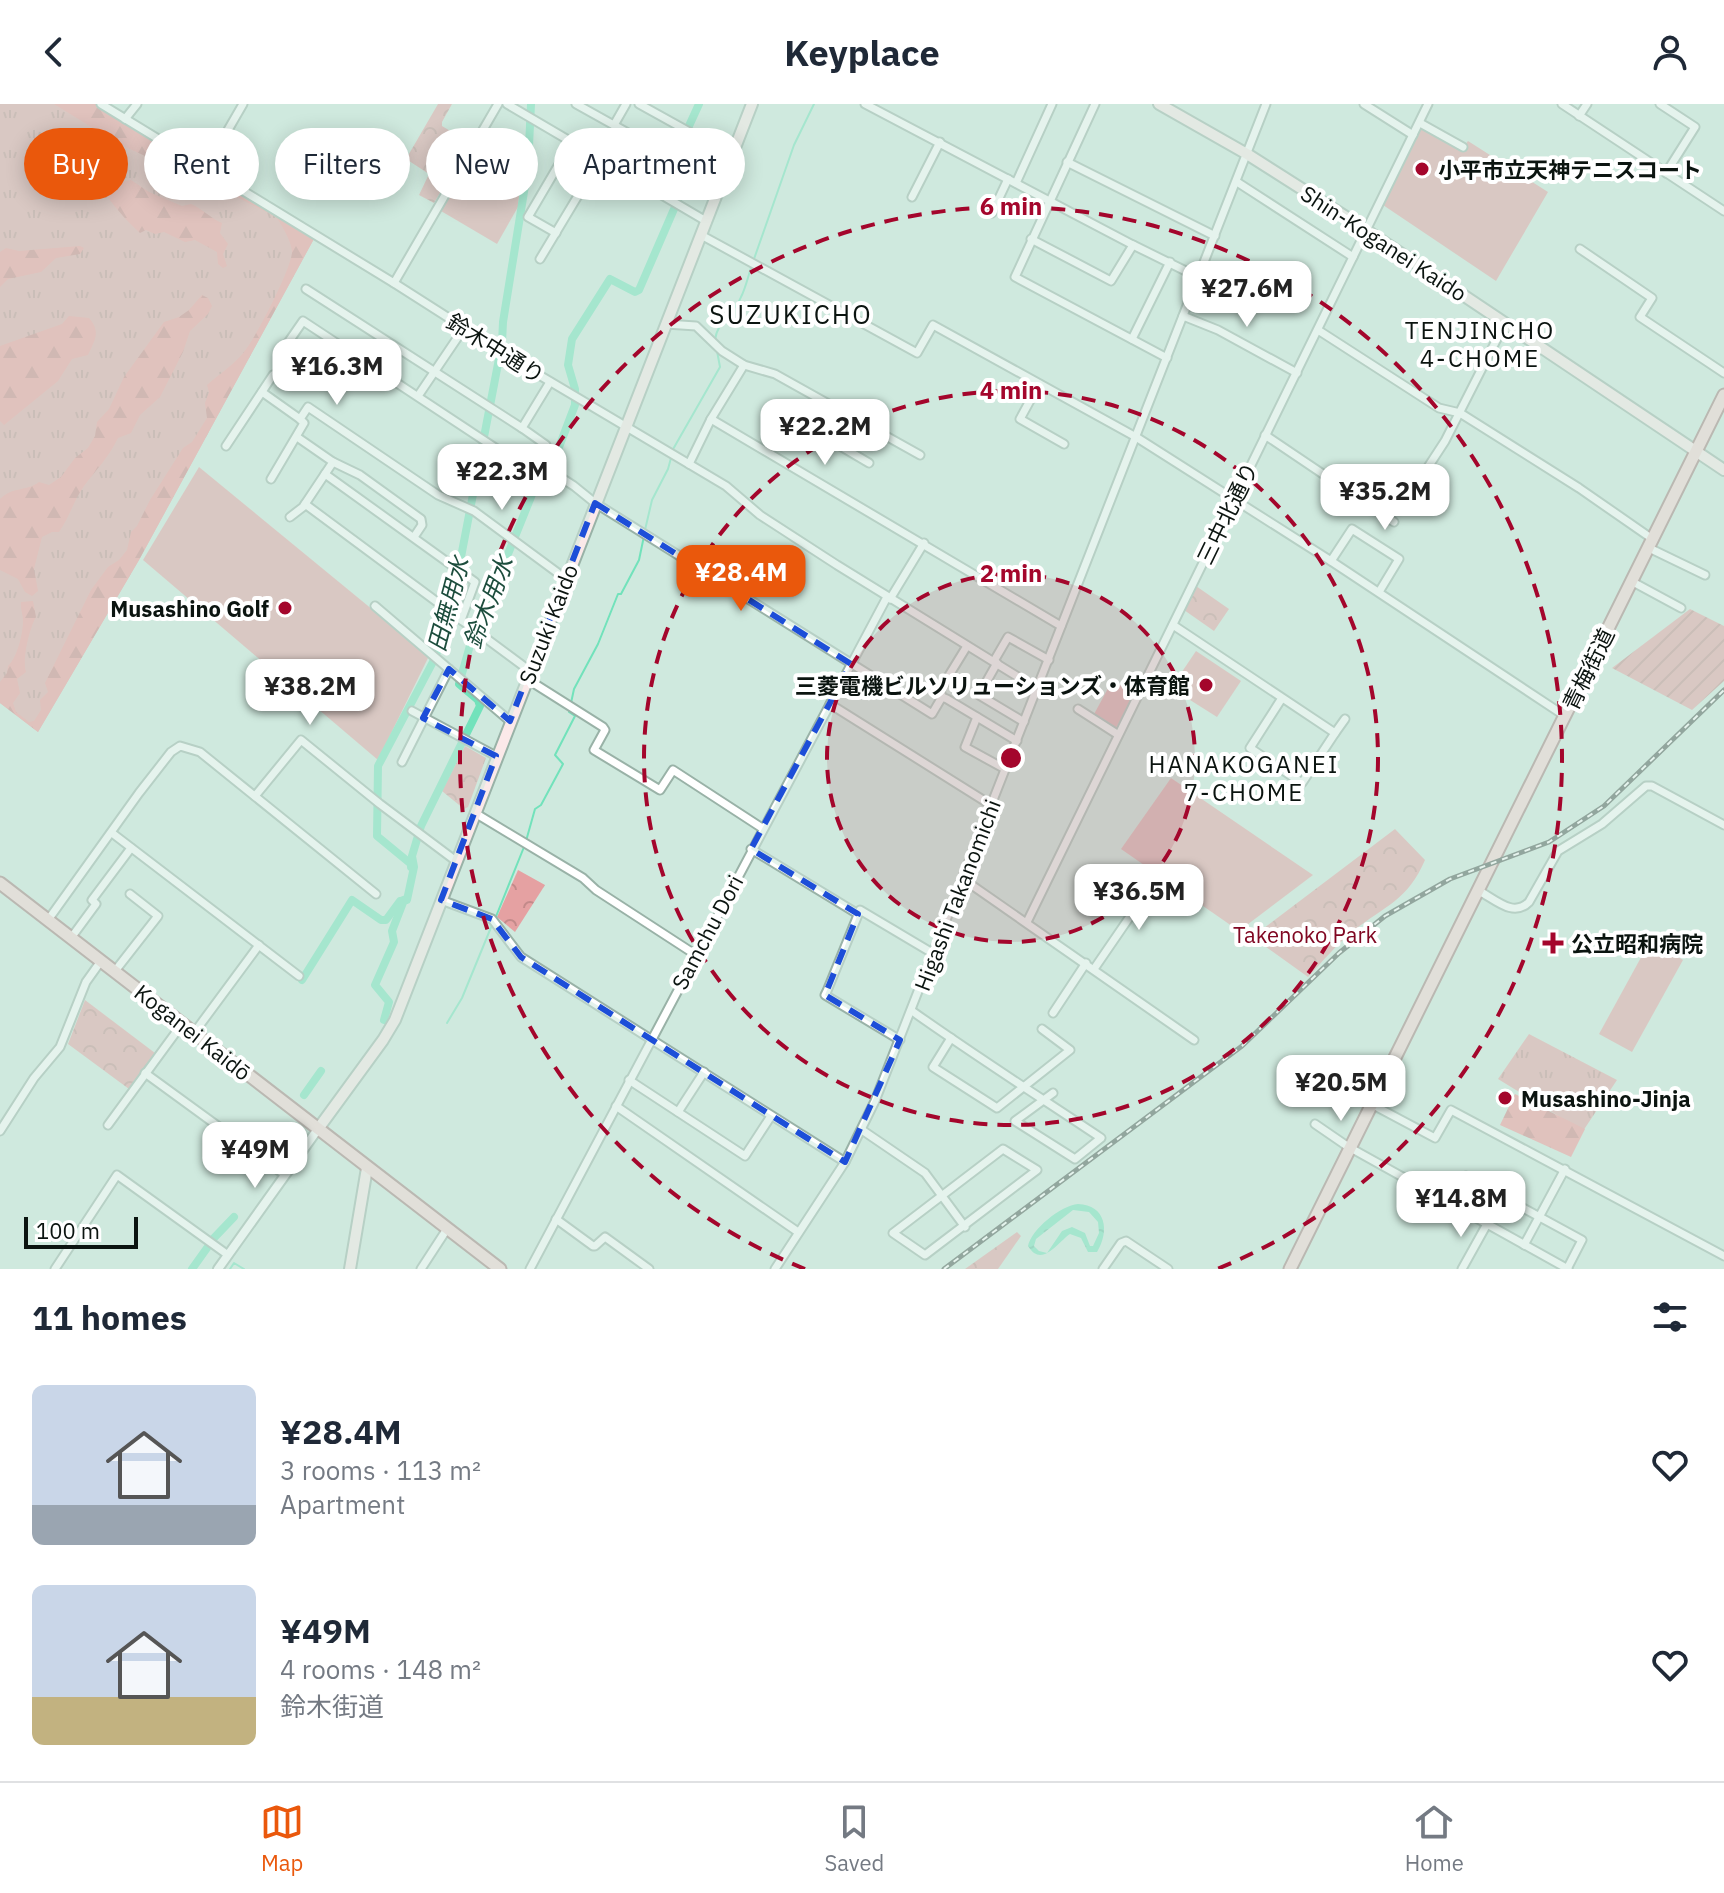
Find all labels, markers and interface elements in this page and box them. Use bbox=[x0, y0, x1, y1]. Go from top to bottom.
text: Keyplace bbox=[784, 29, 940, 76]
icon: back bbox=[32, 30, 76, 74]
icon: person bbox=[1648, 30, 1692, 74]
chip: Buy bbox=[24, 128, 128, 200]
chip: Rent bbox=[144, 128, 259, 200]
chip: Filters bbox=[275, 128, 410, 200]
chip: New bbox=[426, 128, 538, 200]
chip: Apartment bbox=[554, 128, 745, 200]
place label: 小平市立天神テニスコート bbox=[1438, 155, 1702, 184]
marker: 小平市立天神テニスコート bbox=[1413, 160, 1431, 178]
street label: Shin-Koganei Kaido bbox=[1295, 178, 1473, 308]
text: 6 min bbox=[980, 190, 1042, 222]
pin: ¥27.6M bbox=[1182, 261, 1312, 329]
text: ¥27.6M bbox=[1200, 270, 1294, 304]
district label: SUZUKICHO bbox=[709, 297, 873, 331]
street label: 鈴木中通り bbox=[442, 307, 550, 389]
district label: TENJINCHO 4-CHOME bbox=[1405, 314, 1555, 374]
pin: ¥16.3M bbox=[272, 339, 402, 407]
text: ¥16.3M bbox=[290, 348, 384, 382]
text: 4 min bbox=[980, 374, 1042, 406]
pin: ¥22.2M bbox=[760, 399, 890, 467]
text: ¥22.2M bbox=[778, 408, 872, 442]
pin: ¥22.3M bbox=[437, 444, 567, 512]
text: ¥22.3M bbox=[455, 453, 549, 487]
street label: 三中北通り bbox=[1190, 457, 1264, 569]
pin: ¥35.2M bbox=[1320, 464, 1450, 532]
text: ¥35.2M bbox=[1338, 473, 1432, 507]
pin: ¥28.4M bbox=[676, 545, 806, 613]
water label: 鈴木用水 bbox=[456, 549, 521, 653]
water label: 田無用水 bbox=[420, 551, 477, 655]
text: ¥28.4M bbox=[694, 554, 788, 588]
text: 2 min bbox=[980, 557, 1042, 589]
street label: Suzuki Kaido bbox=[512, 560, 584, 688]
place label: Musashino Golf bbox=[110, 594, 269, 623]
marker: Musashino Golf bbox=[276, 599, 294, 617]
street label: 青梅街道 bbox=[1556, 623, 1620, 715]
pin: ¥38.2M bbox=[245, 659, 375, 727]
text: ¥38.2M bbox=[263, 668, 357, 702]
place label: 三菱電機ビルソリューションズ・体育館 bbox=[795, 671, 1190, 700]
marker: 三菱電機ビルソリューションズ・体育館 bbox=[1197, 676, 1215, 694]
centre of rings bbox=[997, 744, 1025, 772]
district label: HANAKOGANEI 7-CHOME bbox=[1149, 748, 1339, 808]
street label: Higashi Takanomichi bbox=[907, 795, 1007, 995]
pin: ¥36.5M bbox=[1074, 864, 1204, 932]
street label: Samchu Dori bbox=[665, 870, 749, 994]
text: ¥36.5M bbox=[1092, 873, 1186, 907]
park label: Takenoko Park bbox=[1233, 920, 1377, 949]
place label: 公立昭和病院 bbox=[1571, 929, 1703, 958]
marker: 公立昭和病院 bbox=[1542, 932, 1564, 954]
street label: Koganei Kaidō bbox=[129, 977, 257, 1087]
pin: ¥20.5M bbox=[1276, 1055, 1406, 1123]
text: ¥20.5M bbox=[1294, 1064, 1388, 1098]
place label: Musashino-Jinja bbox=[1521, 1084, 1691, 1113]
marker: Musashino-Jinja bbox=[1496, 1089, 1514, 1107]
pin: ¥49M bbox=[208, 1122, 302, 1190]
text: ¥49M bbox=[220, 1131, 290, 1165]
pin: ¥14.8M bbox=[1396, 1171, 1526, 1239]
text: ¥14.8M bbox=[1414, 1180, 1508, 1214]
scale bar bbox=[24, 1213, 138, 1249]
text: 100 m bbox=[36, 1216, 100, 1245]
text: 11 homes bbox=[32, 1295, 187, 1339]
icon: filters bbox=[1648, 1295, 1692, 1339]
text: ¥28.4M bbox=[280, 1409, 402, 1453]
icon: home bbox=[96, 1417, 192, 1513]
icon: heart bbox=[1648, 1443, 1692, 1487]
text: 3 rooms · 113 m² bbox=[280, 1453, 481, 1487]
text: Apartment bbox=[280, 1487, 405, 1521]
text: ¥49M bbox=[280, 1608, 371, 1652]
icon: home bbox=[96, 1617, 192, 1713]
icon: heart bbox=[1648, 1643, 1692, 1687]
text: 4 rooms · 148 m² bbox=[280, 1652, 481, 1686]
text: 鈴木街道 bbox=[280, 1689, 384, 1723]
tab: Map bbox=[260, 1800, 304, 1877]
tab: Saved bbox=[824, 1800, 884, 1877]
tab: Home bbox=[1405, 1800, 1464, 1877]

